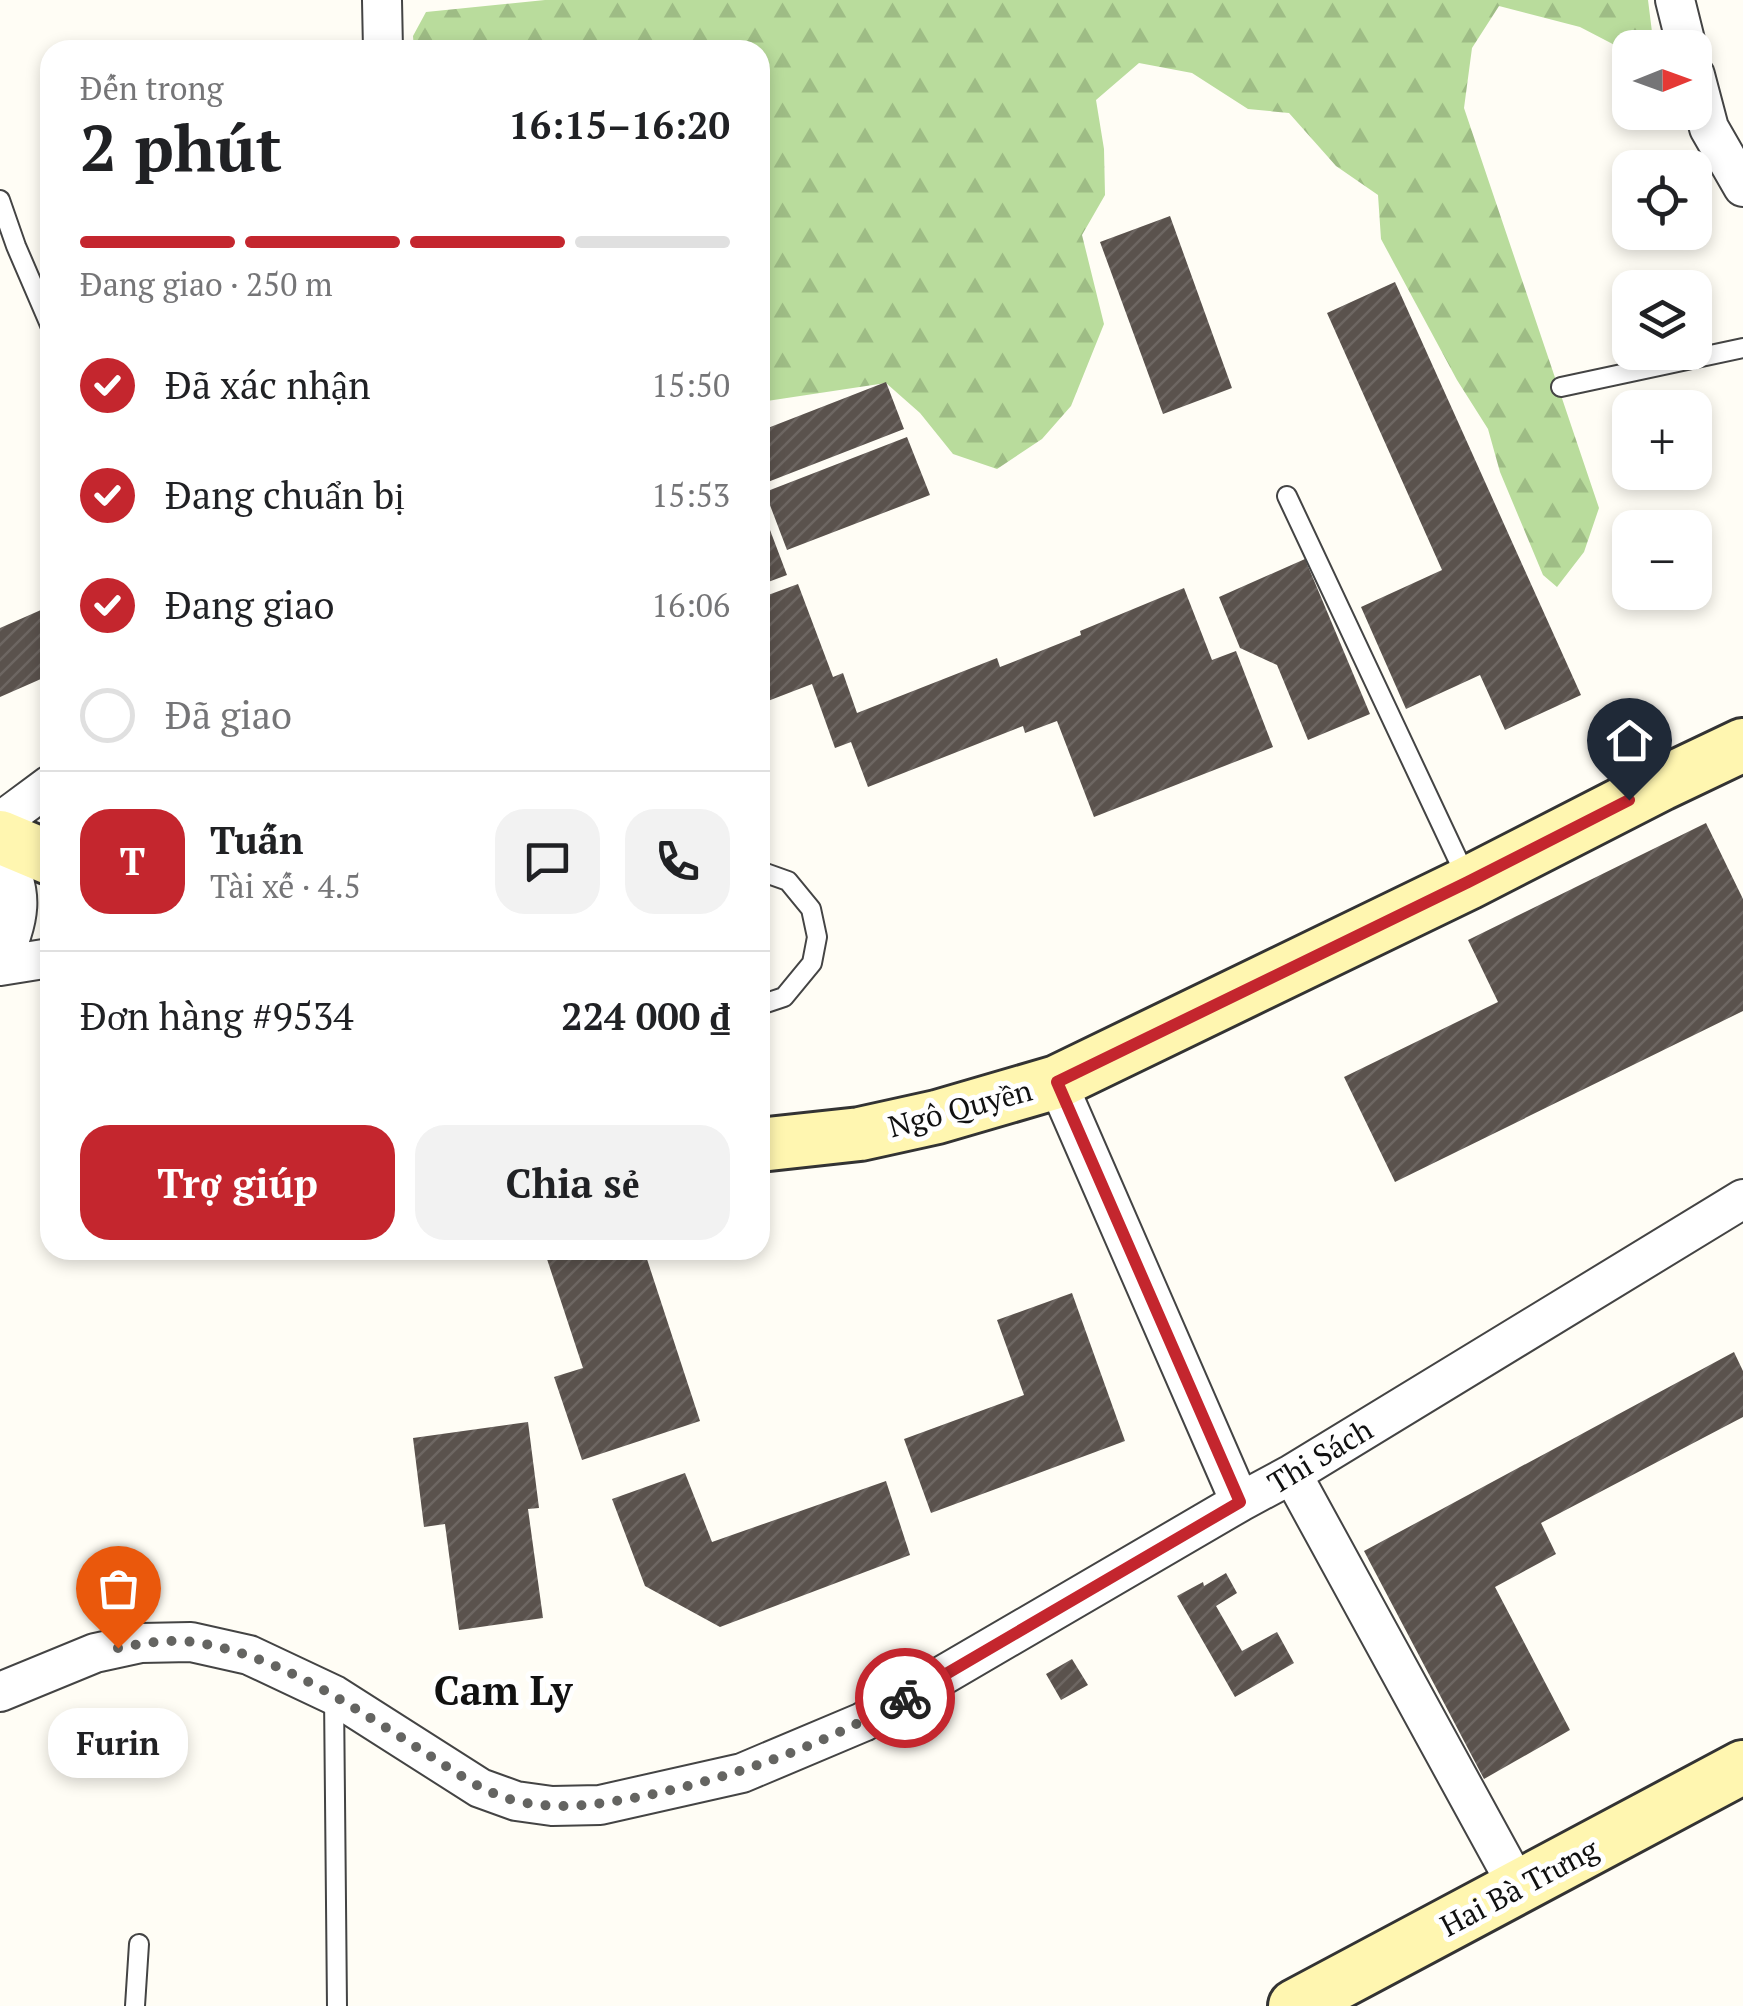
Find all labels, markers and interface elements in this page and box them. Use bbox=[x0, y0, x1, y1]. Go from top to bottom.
north arrow bbox=[1612, 30, 1712, 130]
map controls bbox=[1612, 30, 1712, 610]
text: Đến trong bbox=[80, 67, 223, 109]
text: 16:15–16:20 bbox=[508, 100, 730, 150]
text: 2 phút bbox=[80, 103, 282, 190]
button: locate bbox=[1612, 150, 1712, 250]
text: Đang giao · 250 m bbox=[80, 263, 333, 305]
button: layers bbox=[1612, 270, 1712, 370]
icon: check bbox=[80, 358, 135, 413]
text: Đã xác nhận bbox=[165, 360, 371, 410]
text: 15:50 bbox=[651, 364, 730, 406]
button: + bbox=[1612, 390, 1712, 490]
icon: check bbox=[80, 468, 135, 523]
text: Đang chuẩn bị bbox=[165, 470, 405, 520]
text: 15:53 bbox=[651, 474, 730, 516]
button: − bbox=[1612, 510, 1712, 610]
icon: check bbox=[80, 578, 135, 633]
text: Đang giao bbox=[165, 580, 335, 630]
text: 16:06 bbox=[651, 584, 730, 626]
text: Đã giao bbox=[165, 690, 292, 740]
pin bbox=[1587, 698, 1672, 801]
icon: home bbox=[1602, 713, 1657, 768]
button: chat bbox=[495, 809, 600, 914]
button: phone bbox=[625, 809, 730, 914]
text: Tuấn bbox=[210, 815, 303, 865]
text: T bbox=[120, 836, 145, 886]
text: Tài xế · 4.5 bbox=[210, 865, 361, 907]
text: Đơn hàng #9534 bbox=[80, 991, 353, 1041]
text: 224 000 ₫ bbox=[561, 991, 730, 1041]
street label: Ngô Quyền bbox=[884, 1070, 1037, 1146]
button: Trợ giúp bbox=[80, 1125, 395, 1240]
button: Chia sẻ bbox=[415, 1125, 730, 1240]
street label: Thi Sách bbox=[1260, 1409, 1380, 1503]
pin bbox=[76, 1546, 161, 1649]
icon: bag bbox=[91, 1561, 146, 1616]
courier bbox=[855, 1648, 955, 1748]
district label: Cam Ly bbox=[434, 1663, 573, 1716]
icon: bike bbox=[878, 1671, 933, 1726]
callout: Furin bbox=[48, 1708, 188, 1778]
text: Furin bbox=[76, 1722, 160, 1764]
street label: Hai Bà Trưng bbox=[1433, 1828, 1606, 1945]

